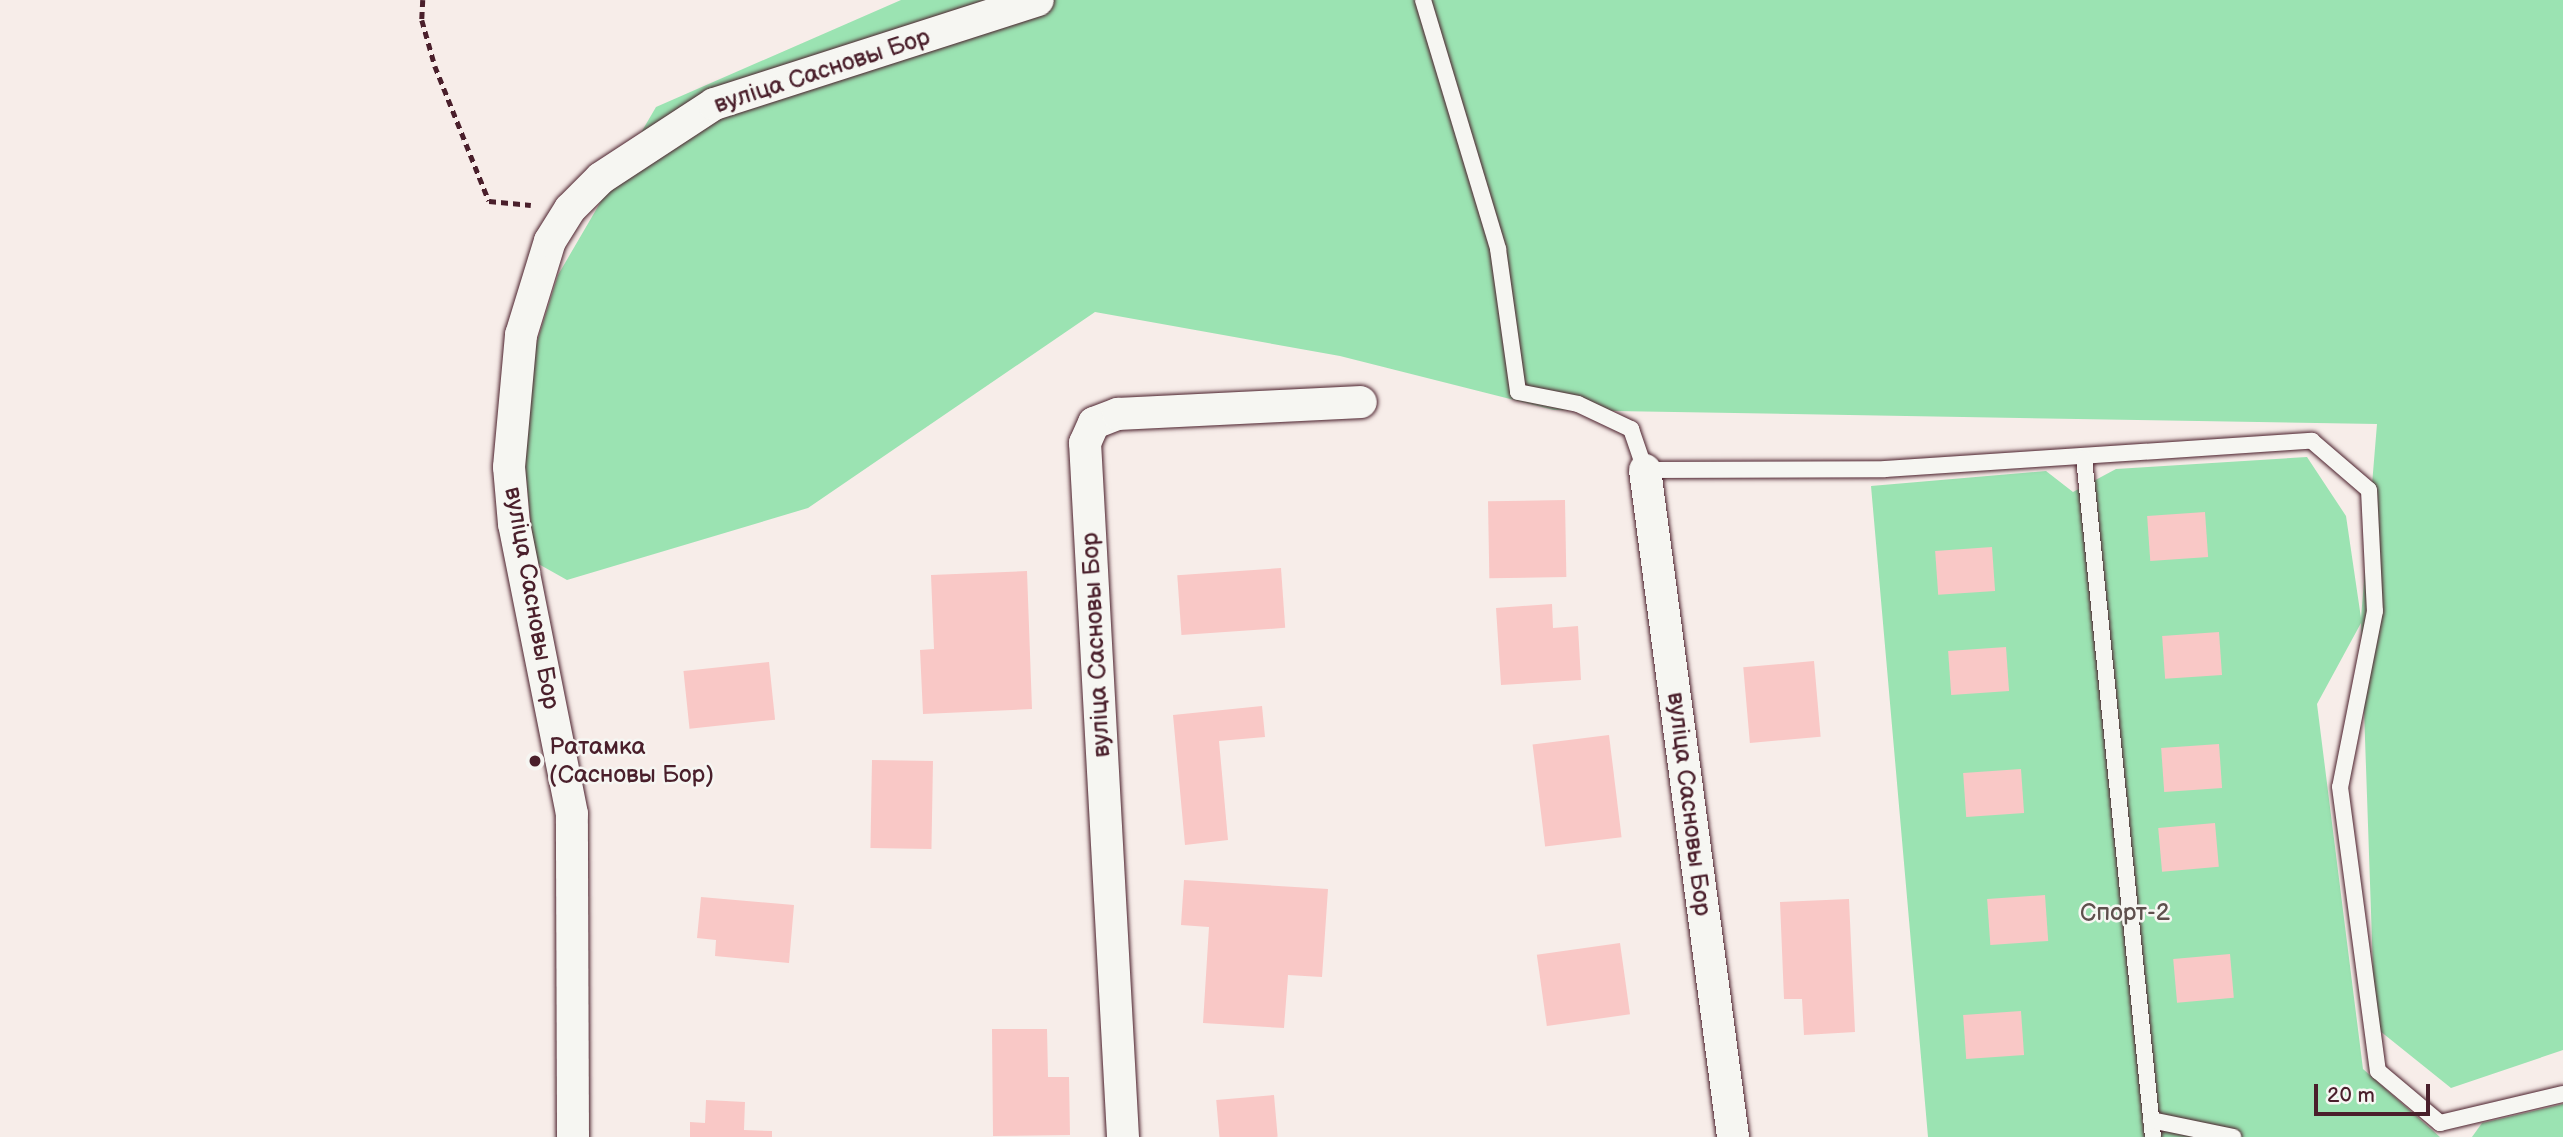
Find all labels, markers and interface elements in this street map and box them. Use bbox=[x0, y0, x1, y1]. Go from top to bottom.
street label: вуліца Сасновы Бор bbox=[710, 22, 934, 120]
street label: вуліца Сасновы Бор bbox=[498, 485, 566, 711]
street label: вуліца Сасновы Бор bbox=[1076, 532, 1116, 758]
street label: вуліца Сасновы Бор bbox=[1661, 690, 1717, 918]
place label: Ратамка (Сасновы Бор) bbox=[549, 733, 714, 789]
marker: Ратамка (Сасновы Бор) bbox=[527, 753, 543, 769]
park label: Спорт-2 bbox=[2080, 899, 2170, 927]
scale bar bbox=[2318, 1070, 2434, 1114]
text: 20 m bbox=[2327, 1083, 2375, 1108]

